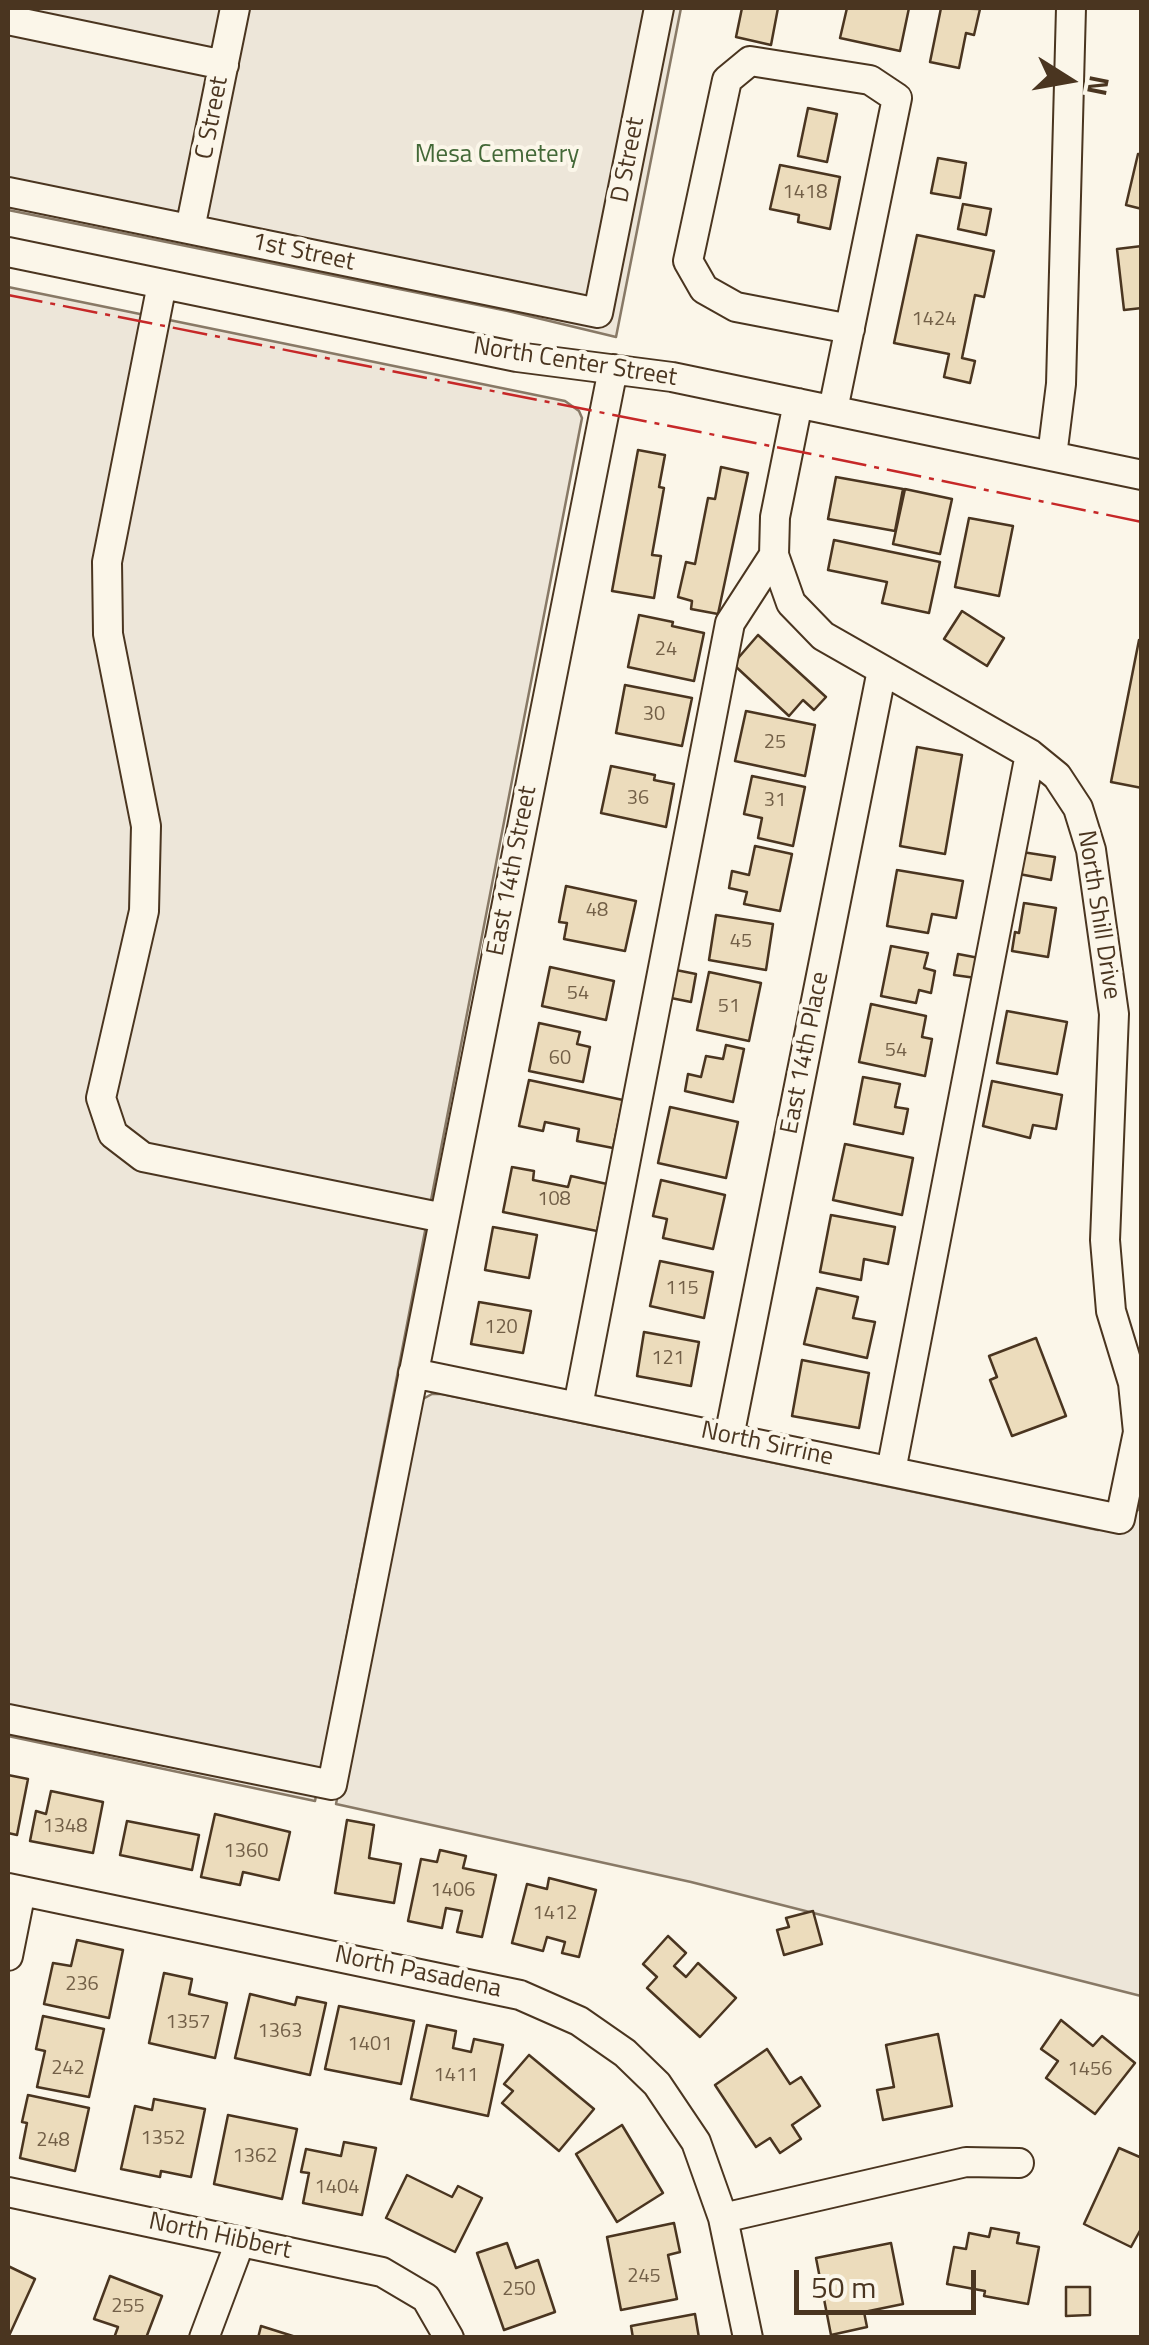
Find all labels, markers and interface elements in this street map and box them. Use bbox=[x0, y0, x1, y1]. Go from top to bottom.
north arrow bbox=[1019, 30, 1119, 130]
text: N bbox=[1076, 72, 1122, 99]
street label: C Street bbox=[190, 74, 236, 162]
street label: D Street bbox=[606, 115, 652, 205]
park label: Mesa Cemetery bbox=[415, 141, 579, 171]
house number: 1418 bbox=[783, 181, 827, 205]
street label: 1st Street bbox=[249, 227, 357, 279]
house number: 1424 bbox=[912, 308, 956, 332]
street label: North Center Street bbox=[471, 332, 679, 394]
house number: 24 bbox=[655, 638, 677, 662]
house number: 30 bbox=[643, 703, 665, 727]
house number: 25 bbox=[764, 731, 786, 755]
street label: East 14th Street bbox=[482, 784, 544, 958]
house number: 36 bbox=[627, 787, 649, 811]
house number: 31 bbox=[764, 789, 786, 813]
street label: North Shill Drive bbox=[1070, 828, 1126, 1002]
house number: 48 bbox=[586, 899, 608, 923]
house number: 45 bbox=[730, 930, 752, 954]
street label: East 14th Place bbox=[776, 969, 836, 1137]
house number: 54 bbox=[567, 982, 589, 1006]
house number: 51 bbox=[718, 995, 740, 1019]
house number: 54 bbox=[885, 1039, 907, 1063]
house number: 60 bbox=[549, 1047, 571, 1071]
house number: 108 bbox=[537, 1188, 571, 1212]
house number: 115 bbox=[665, 1277, 699, 1301]
house number: 120 bbox=[484, 1316, 518, 1340]
house number: 121 bbox=[651, 1347, 685, 1371]
street label: North Sirrine bbox=[698, 1416, 836, 1474]
house number: 1348 bbox=[43, 1815, 87, 1839]
house number: 1360 bbox=[224, 1840, 268, 1864]
house number: 1406 bbox=[431, 1879, 475, 1903]
house number: 1412 bbox=[533, 1902, 577, 1926]
street label: North Pasadena bbox=[332, 1941, 504, 2005]
house number: 236 bbox=[65, 1973, 99, 1997]
house number: 1357 bbox=[166, 2011, 210, 2035]
house number: 1363 bbox=[258, 2020, 302, 2044]
house number: 1401 bbox=[348, 2033, 392, 2057]
house number: 242 bbox=[51, 2057, 85, 2081]
house number: 1456 bbox=[1068, 2058, 1112, 2082]
house number: 1411 bbox=[434, 2064, 478, 2088]
house number: 1352 bbox=[141, 2127, 185, 2151]
house number: 248 bbox=[36, 2129, 70, 2153]
house number: 1362 bbox=[233, 2145, 277, 2169]
house number: 1404 bbox=[315, 2176, 359, 2200]
street label: North Hibbert bbox=[146, 2207, 294, 2267]
scale bar bbox=[799, 2250, 982, 2312]
text: 50 m bbox=[811, 2264, 876, 2310]
house number: 245 bbox=[627, 2265, 661, 2289]
house number: 250 bbox=[502, 2278, 536, 2302]
house number: 255 bbox=[111, 2295, 145, 2319]

